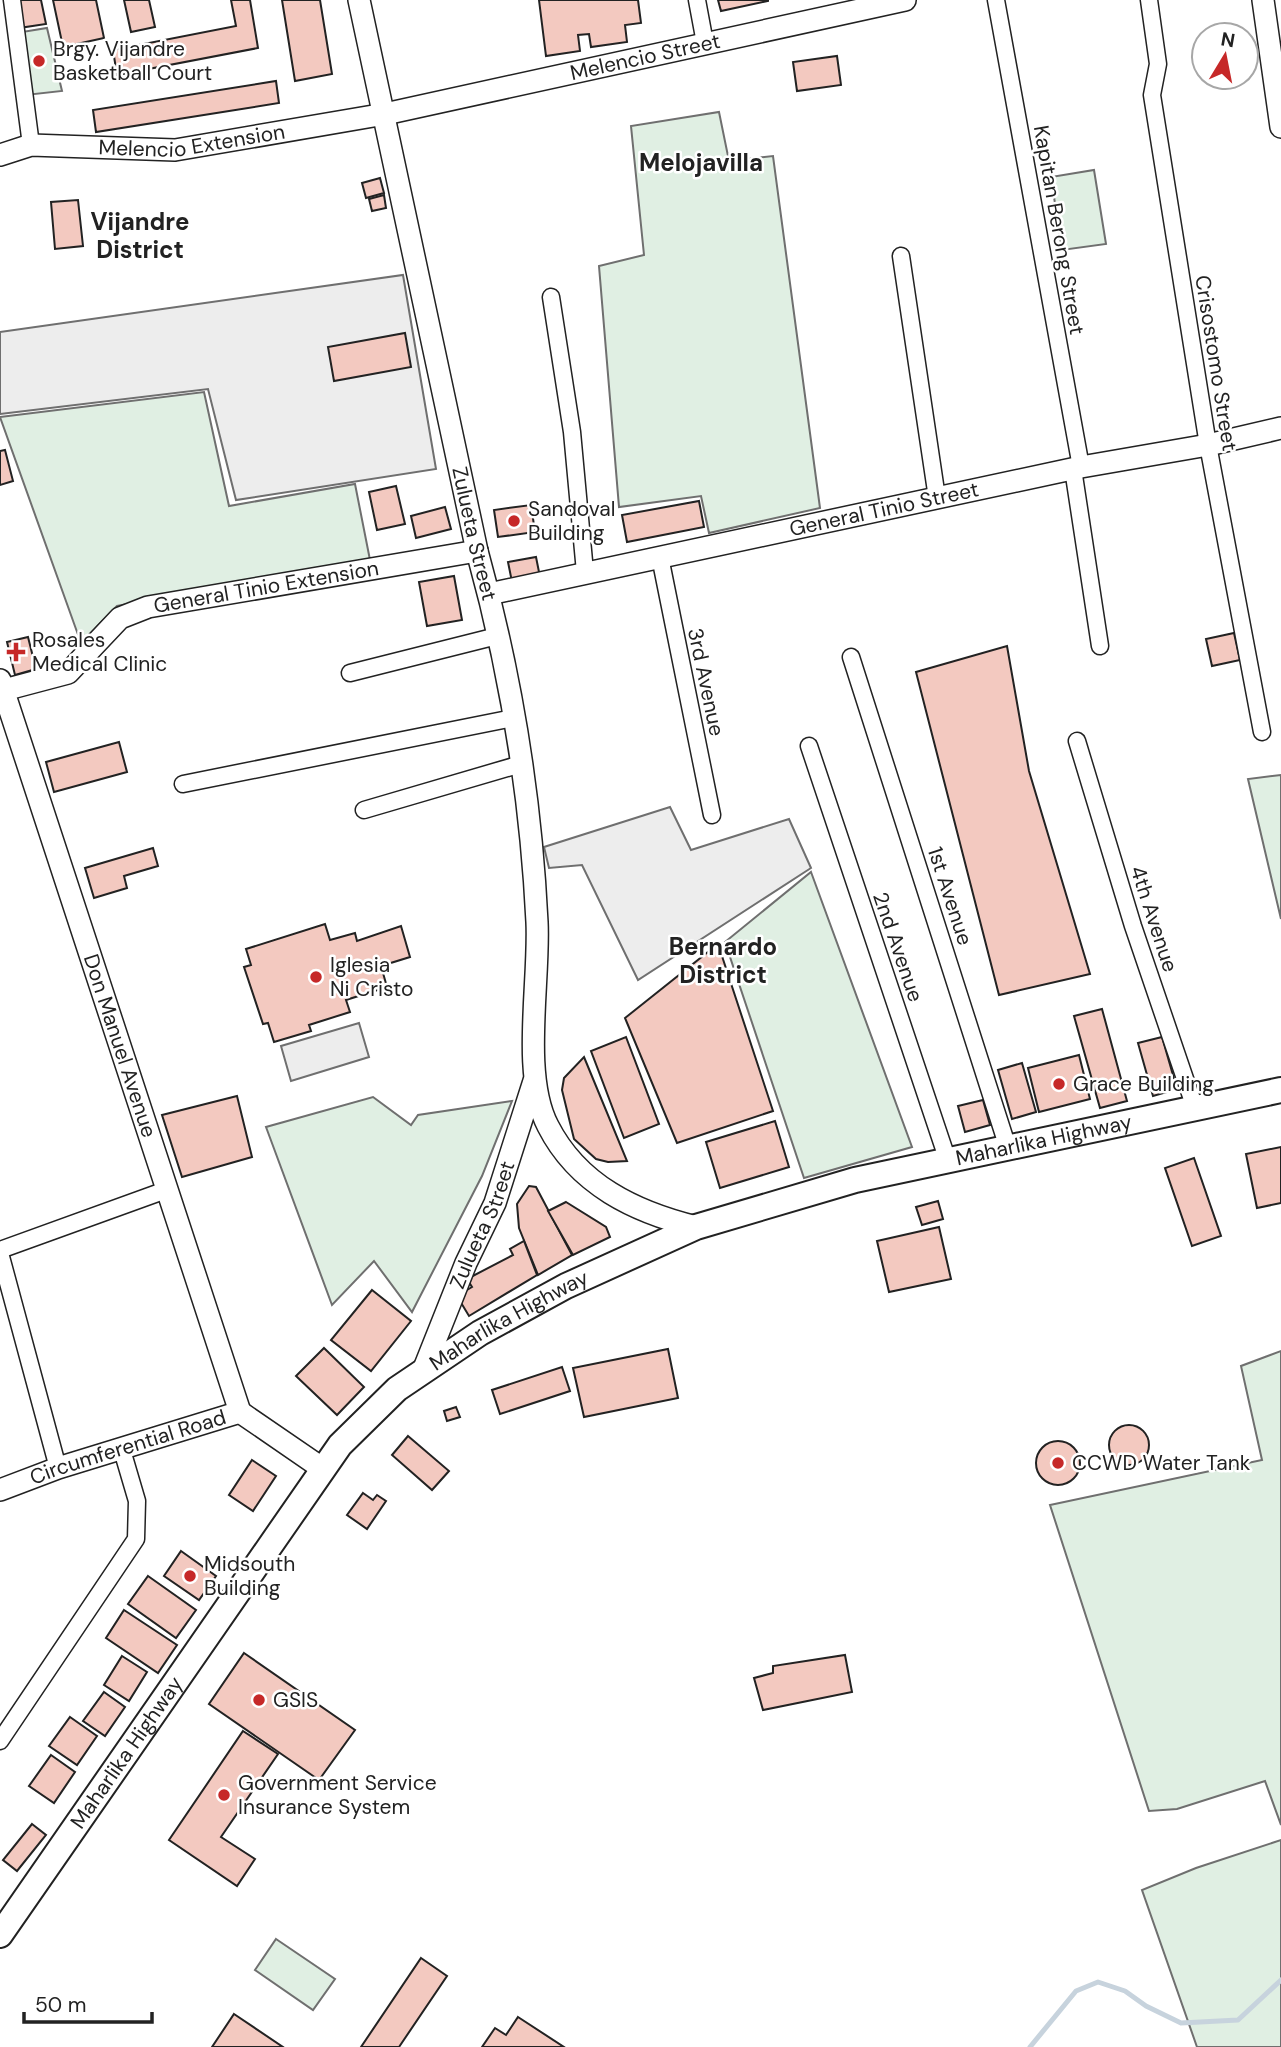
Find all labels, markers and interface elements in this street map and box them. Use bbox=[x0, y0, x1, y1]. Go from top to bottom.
north arrow bbox=[1190, 21, 1260, 91]
text: N bbox=[1219, 26, 1237, 53]
street label: Melencio Street bbox=[567, 27, 723, 87]
place label: Brgy. Vijandre Basketball Court bbox=[53, 35, 212, 87]
marker: Brgy. Vijandre Basketball Court bbox=[31, 53, 47, 69]
street label: Melencio Extension bbox=[98, 117, 287, 164]
street label: Kapitan Berong Street bbox=[1027, 123, 1091, 337]
district label: Melojavilla bbox=[639, 147, 763, 178]
district label: Vijandre District bbox=[91, 206, 189, 265]
street label: Crisostomo Street bbox=[1188, 273, 1244, 453]
street label: Zulueta Street bbox=[445, 464, 503, 603]
street label: General Tinio Street bbox=[787, 475, 981, 543]
place label: Sandoval Building bbox=[528, 495, 615, 547]
marker: Sandoval Building bbox=[506, 513, 522, 529]
street label: General Tinio Extension bbox=[152, 554, 381, 620]
street label: 3rd Avenue bbox=[681, 625, 731, 739]
place label: Rosales Medical Clinic bbox=[32, 626, 167, 678]
marker: Rosales Medical Clinic bbox=[6, 642, 26, 662]
street label: 1st Avenue bbox=[921, 843, 979, 949]
street label: 4th Avenue bbox=[1124, 862, 1184, 976]
street label: 2nd Avenue bbox=[866, 888, 930, 1006]
district label: Bernardo District bbox=[669, 931, 777, 990]
street label: Don Manuel Avenue bbox=[77, 951, 163, 1141]
place label: Iglesia Ni Cristo bbox=[330, 951, 413, 1003]
marker: Iglesia Ni Cristo bbox=[308, 969, 324, 985]
place label: Grace Building bbox=[1073, 1070, 1214, 1098]
marker: Grace Building bbox=[1051, 1076, 1067, 1092]
street label: Maharlika Highway bbox=[953, 1108, 1135, 1172]
street label: Zulueta Street bbox=[443, 1157, 522, 1293]
street label: Maharlika Highway bbox=[424, 1264, 593, 1377]
street label: Circumferential Road bbox=[26, 1403, 229, 1491]
place label: CCWD Water Tank bbox=[1072, 1449, 1251, 1477]
marker: CCWD Water Tank bbox=[1050, 1455, 1066, 1471]
place label: Midsouth Building bbox=[204, 1550, 295, 1602]
marker: Midsouth Building bbox=[182, 1568, 198, 1584]
street label: Maharlika Highway bbox=[64, 1671, 189, 1834]
place label: GSIS bbox=[273, 1686, 318, 1714]
marker: GSIS bbox=[251, 1692, 267, 1708]
place label: Government Service Insurance System bbox=[238, 1769, 437, 1821]
marker: Government Service Insurance System bbox=[216, 1787, 232, 1803]
scale bar bbox=[24, 1980, 152, 2024]
text: 50 m bbox=[35, 1991, 86, 2019]

